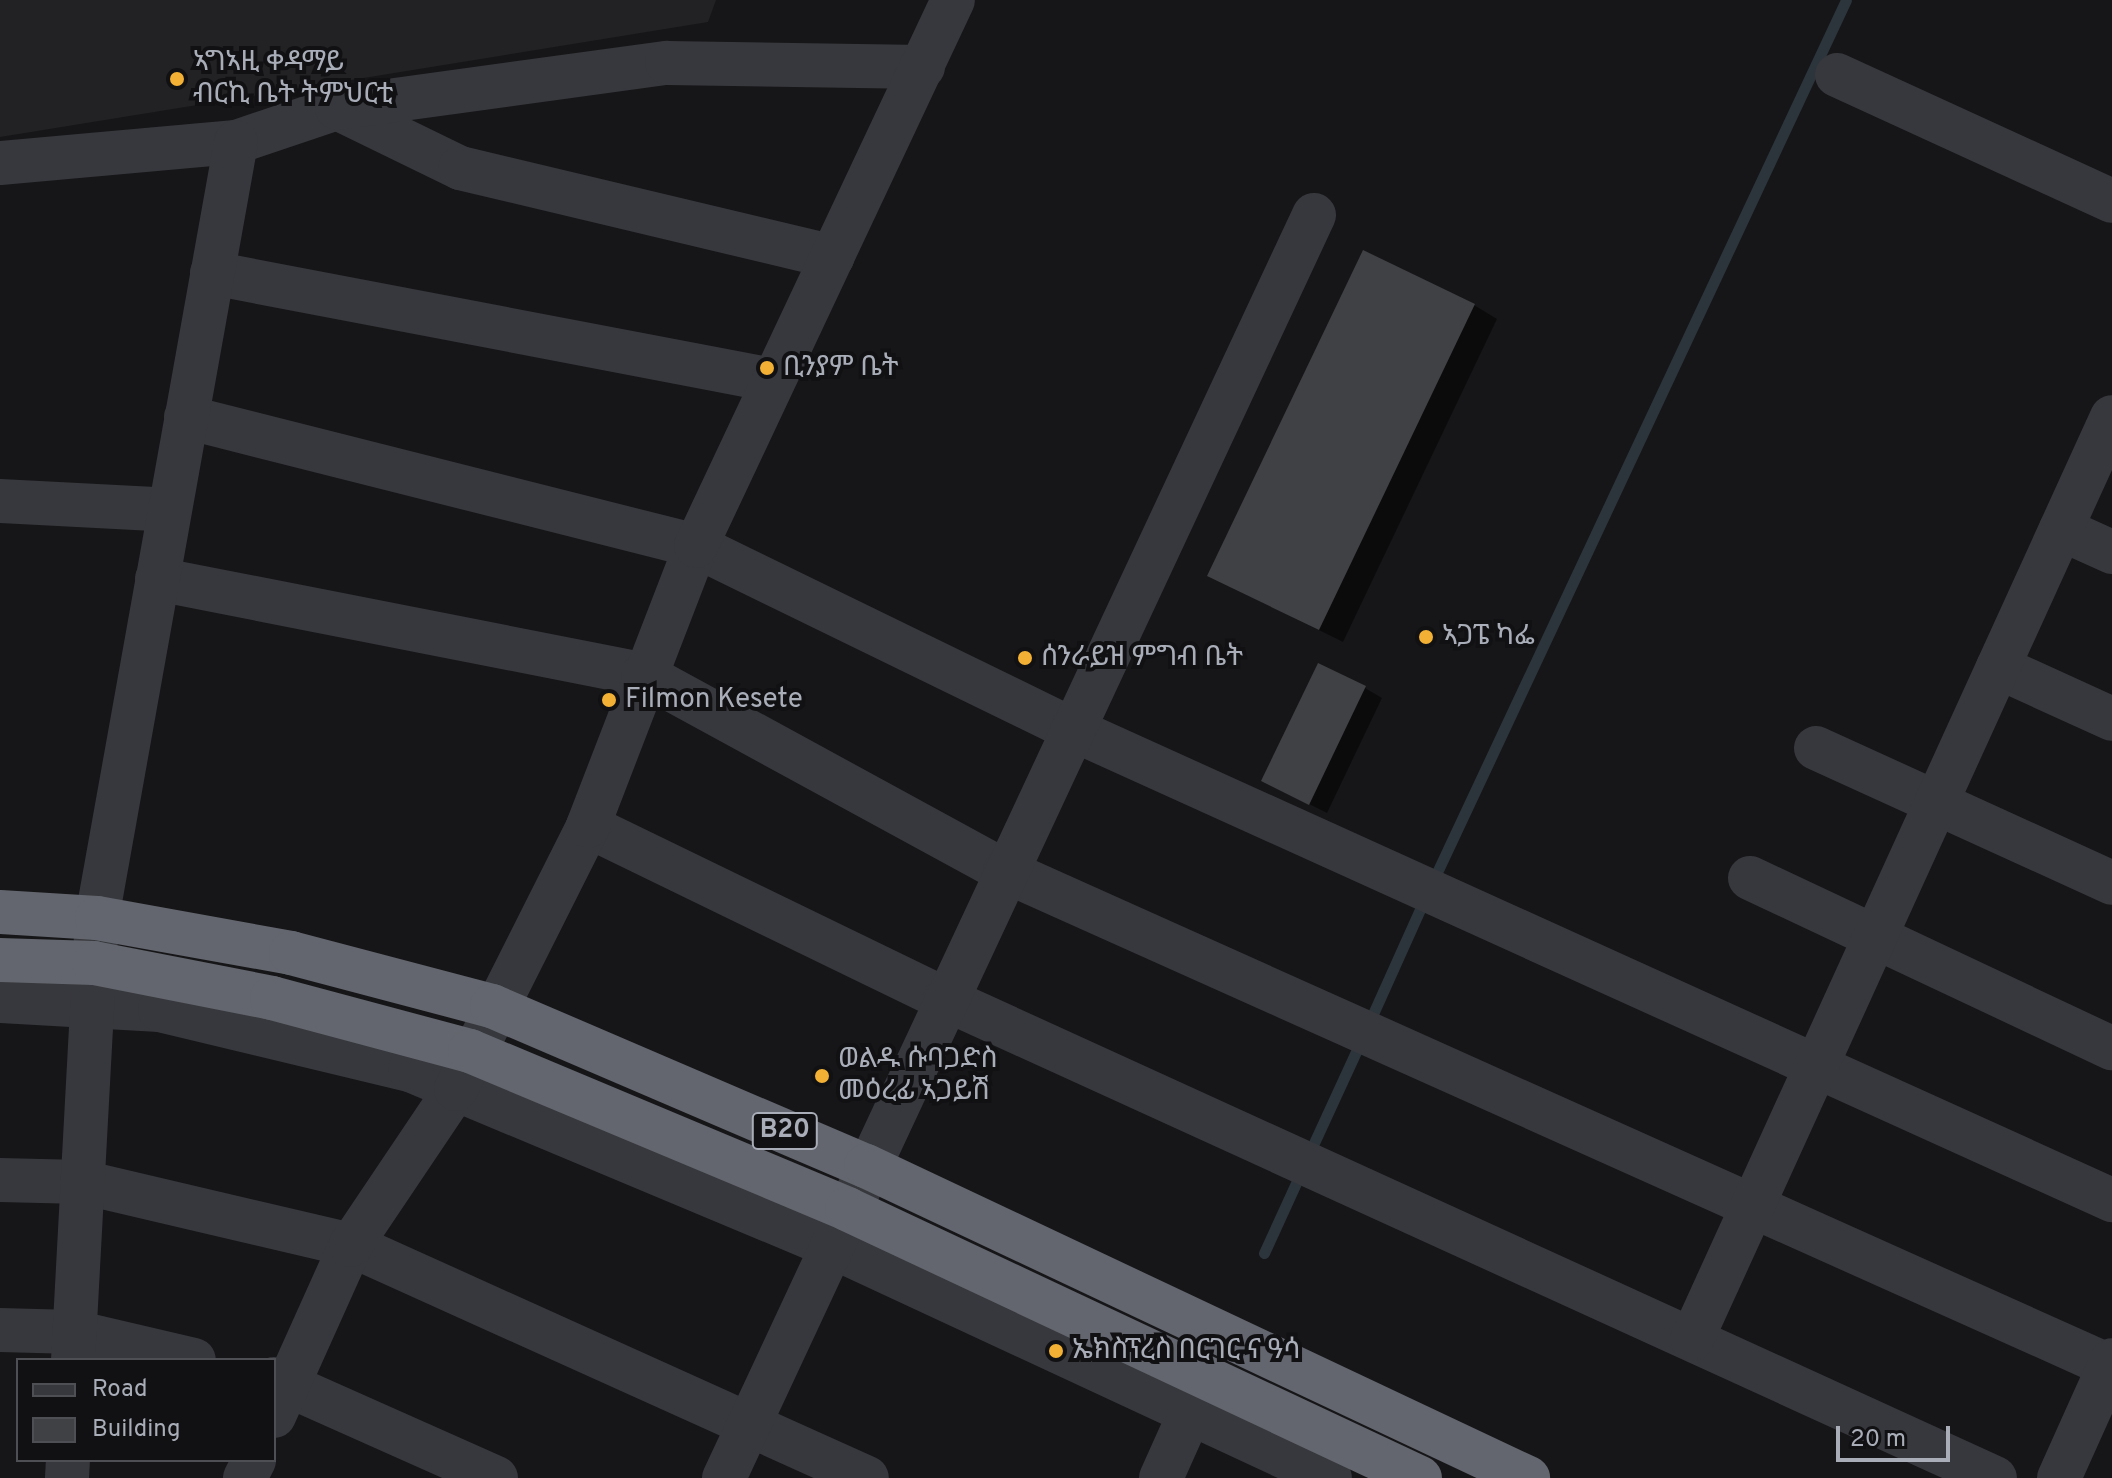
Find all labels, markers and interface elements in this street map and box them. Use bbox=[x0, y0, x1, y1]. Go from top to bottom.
place label: ኣግኣዚ ቀዳማይ ብርኪ ቤት ትምህርቲ bbox=[193, 46, 393, 112]
marker: ኣግኣዚ ቀዳማይ ብርኪ ቤት ትምህርቲ bbox=[168, 70, 186, 88]
place label: ቢንያም ቤት bbox=[783, 351, 899, 385]
marker: ቢንያም ቤት bbox=[758, 359, 776, 377]
place label: ኣጋፔ ካፌ bbox=[1442, 620, 1535, 654]
marker: ኣጋፔ ካፌ bbox=[1417, 628, 1435, 646]
place label: ሰንራይዝ ምግብ ቤት bbox=[1041, 641, 1243, 675]
marker: ሰንራይዝ ምግብ ቤት bbox=[1016, 649, 1034, 667]
place label: Filmon Kesete bbox=[625, 683, 803, 717]
marker: Filmon Kesete bbox=[600, 691, 618, 709]
place label: ወልዱ ሱባጋድስ መዕረፊ ኣጋይሽ bbox=[838, 1043, 998, 1109]
marker: ወልዱ ሱባጋድስ መዕረፊ ኣጋይሽ bbox=[813, 1067, 831, 1085]
road number: B20 bbox=[751, 1109, 819, 1153]
place label: ኤክስፕረስ በርገር ና ዓሳ bbox=[1072, 1334, 1301, 1368]
marker: ኤክስፕረስ በርገር ና ዓሳ bbox=[1047, 1342, 1065, 1360]
legend bbox=[16, 1358, 276, 1462]
text: Road bbox=[92, 1375, 148, 1405]
scale bar bbox=[1840, 1410, 1954, 1460]
text: Building bbox=[92, 1415, 181, 1445]
text: 20 m bbox=[1850, 1425, 1906, 1455]

